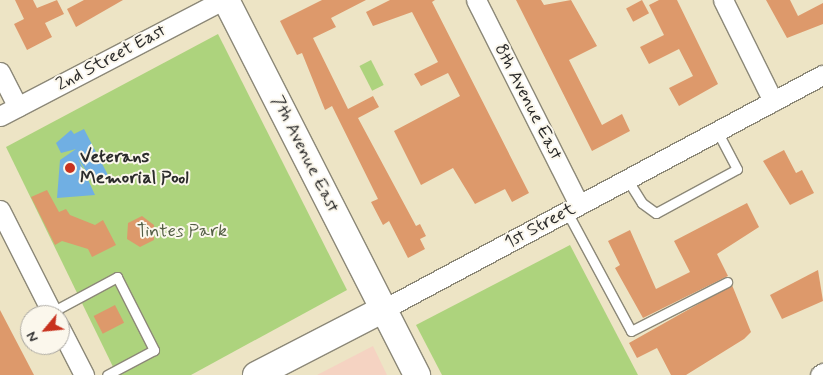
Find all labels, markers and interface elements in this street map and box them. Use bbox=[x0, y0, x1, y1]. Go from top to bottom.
street label: 2nd Street East bbox=[53, 20, 169, 96]
street label: 8th Avenue East bbox=[490, 42, 566, 162]
street label: 7th Avenue East bbox=[267, 94, 343, 214]
place label: Veterans Memorial Pool bbox=[80, 147, 189, 190]
marker: Veterans Memorial Pool bbox=[64, 162, 76, 174]
street label: 1st Street bbox=[501, 198, 579, 254]
park label: Tintes Park bbox=[138, 220, 226, 242]
north arrow bbox=[20, 305, 70, 355]
text: N bbox=[23, 328, 43, 345]

